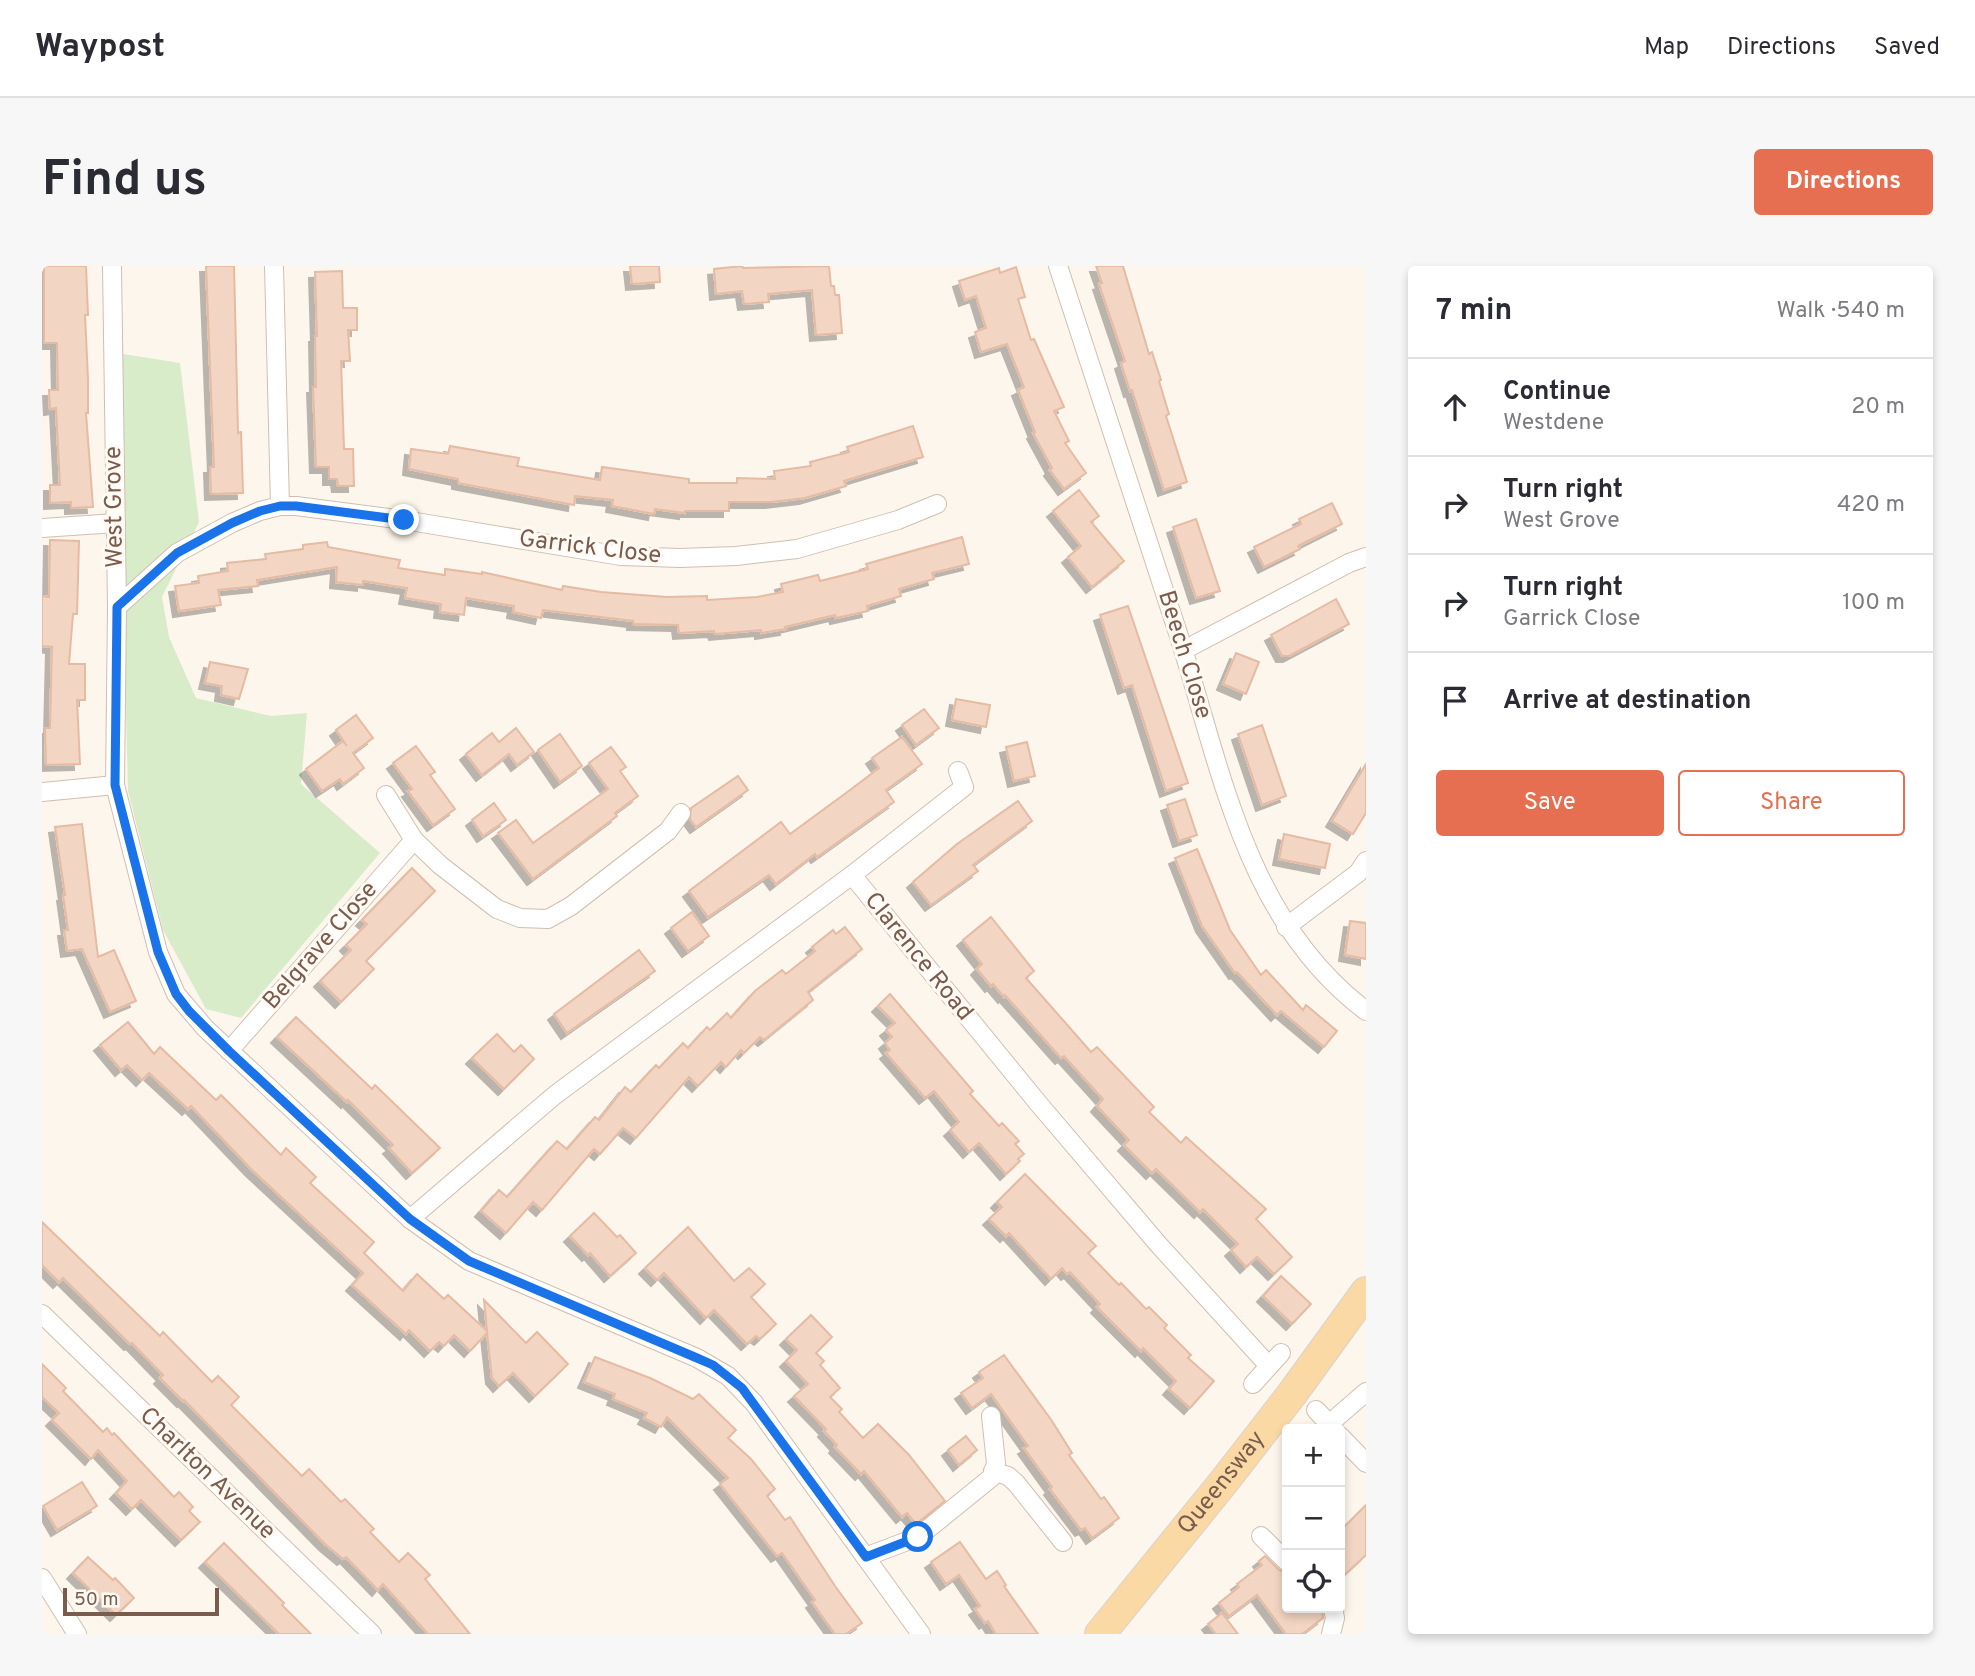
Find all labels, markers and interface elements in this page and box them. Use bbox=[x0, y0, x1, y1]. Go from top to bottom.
text: Waypost bbox=[35, 27, 165, 69]
text: Map bbox=[1644, 33, 1689, 63]
text: Directions bbox=[1727, 33, 1836, 63]
text: Saved bbox=[1874, 33, 1940, 63]
button: Directions bbox=[1754, 149, 1933, 215]
text: Find us bbox=[42, 151, 207, 213]
text: 7 min bbox=[1436, 293, 1512, 330]
text: Walk · 540 m bbox=[1776, 297, 1905, 326]
text: Continue bbox=[1503, 376, 1611, 409]
icon: ahead bbox=[1436, 388, 1474, 426]
text: 20 m bbox=[1851, 393, 1905, 422]
text: Westdene bbox=[1503, 409, 1604, 438]
street label: West Grove bbox=[99, 446, 131, 568]
text: Turn right bbox=[1503, 474, 1623, 507]
icon: right bbox=[1436, 486, 1474, 524]
text: 420 m bbox=[1837, 491, 1905, 520]
route end bbox=[388, 504, 419, 535]
text: West Grove bbox=[1503, 507, 1620, 536]
street label: Garrick Close bbox=[517, 524, 663, 572]
text: Turn right bbox=[1503, 572, 1623, 605]
icon: right bbox=[1436, 584, 1474, 622]
street label: Beech Close bbox=[1150, 587, 1218, 723]
text: 100 m bbox=[1842, 589, 1905, 618]
text: Garrick Close bbox=[1503, 605, 1640, 634]
icon: arrive bbox=[1436, 682, 1474, 720]
text: Arrive at destination bbox=[1503, 685, 1751, 718]
button: Save bbox=[1436, 770, 1664, 836]
button: Share bbox=[1678, 770, 1905, 836]
street label: Belgrave Close bbox=[257, 876, 385, 1016]
street label: Clarence Road bbox=[857, 887, 979, 1027]
street label: Charlton Avenue bbox=[133, 1401, 281, 1547]
map controls bbox=[1282, 1424, 1345, 1613]
button: + bbox=[1282, 1424, 1345, 1487]
street label: Queensway bbox=[1172, 1425, 1272, 1541]
button: − bbox=[1282, 1487, 1345, 1550]
route start bbox=[902, 1521, 933, 1552]
button: locate bbox=[1282, 1550, 1345, 1613]
scale bar bbox=[63, 1585, 219, 1617]
text: 50 m bbox=[74, 1588, 119, 1612]

